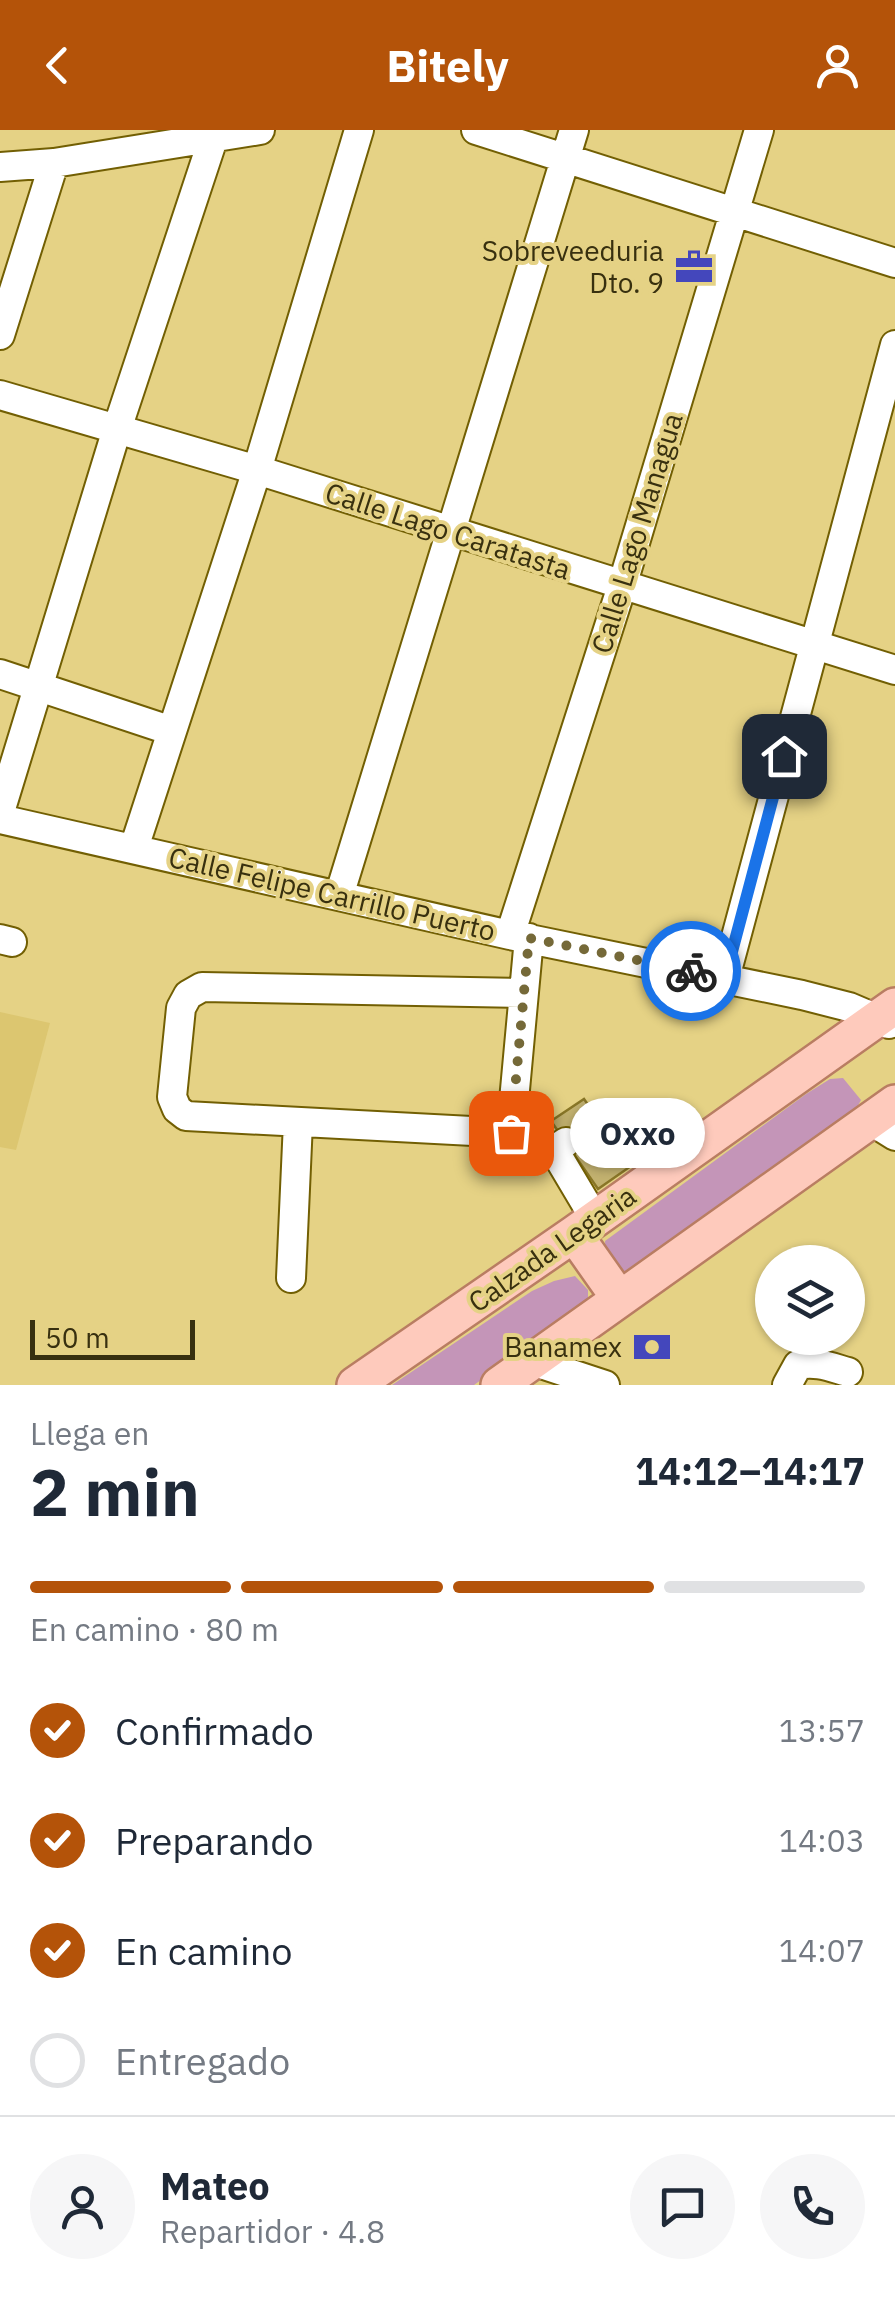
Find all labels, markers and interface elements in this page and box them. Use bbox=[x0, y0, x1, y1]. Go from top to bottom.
text: Bitely bbox=[386, 36, 509, 94]
icon: back bbox=[30, 38, 85, 93]
icon: person bbox=[810, 38, 865, 93]
place label: Sobreveeduria Dto. 9 bbox=[482, 232, 664, 301]
office icon: Sobreveeduria Dto. 9 bbox=[673, 246, 715, 288]
street label: Calle Lago Managua bbox=[582, 408, 691, 657]
street label: Calle Lago Caratasta bbox=[321, 473, 576, 588]
pin bbox=[742, 714, 827, 799]
icon: home bbox=[757, 729, 812, 784]
street label: Calle Felipe Carrillo Puerto bbox=[165, 838, 499, 949]
courier bbox=[641, 921, 741, 1021]
icon: bike bbox=[664, 944, 719, 999]
pin bbox=[469, 1091, 554, 1176]
callout: Oxxo bbox=[571, 1098, 706, 1168]
icon: bag bbox=[484, 1106, 539, 1161]
text: Oxxo bbox=[599, 1112, 676, 1154]
street label: Calzada Legaria bbox=[461, 1177, 643, 1320]
map controls bbox=[755, 1245, 865, 1355]
button: layers bbox=[755, 1245, 865, 1355]
scale bar bbox=[30, 1315, 195, 1360]
text: 50 m bbox=[45, 1319, 110, 1356]
bank icon: Banamex bbox=[631, 1326, 673, 1368]
place label: Banamex bbox=[504, 1328, 622, 1365]
text: Llega en bbox=[30, 1412, 150, 1454]
text: 14:12–14:17 bbox=[635, 1446, 865, 1495]
text: 2 min bbox=[30, 1449, 200, 1534]
text: En camino · 80 m bbox=[30, 1608, 279, 1650]
icon: check bbox=[30, 1703, 85, 1758]
text: Confirmado bbox=[115, 1706, 314, 1755]
text: 13:57 bbox=[779, 1709, 865, 1751]
icon: check bbox=[30, 1813, 85, 1868]
text: Preparando bbox=[115, 1816, 314, 1865]
text: 14:03 bbox=[779, 1819, 865, 1861]
icon: check bbox=[30, 1923, 85, 1978]
text: En camino bbox=[115, 1926, 293, 1975]
text: 14:07 bbox=[779, 1929, 865, 1971]
text: Entregado bbox=[115, 2036, 290, 2085]
button: person bbox=[30, 2154, 135, 2259]
button: chat bbox=[630, 2154, 735, 2259]
button: phone bbox=[760, 2154, 865, 2259]
text: Mateo bbox=[160, 2161, 270, 2210]
text: Repartidor · 4.8 bbox=[160, 2210, 385, 2252]

